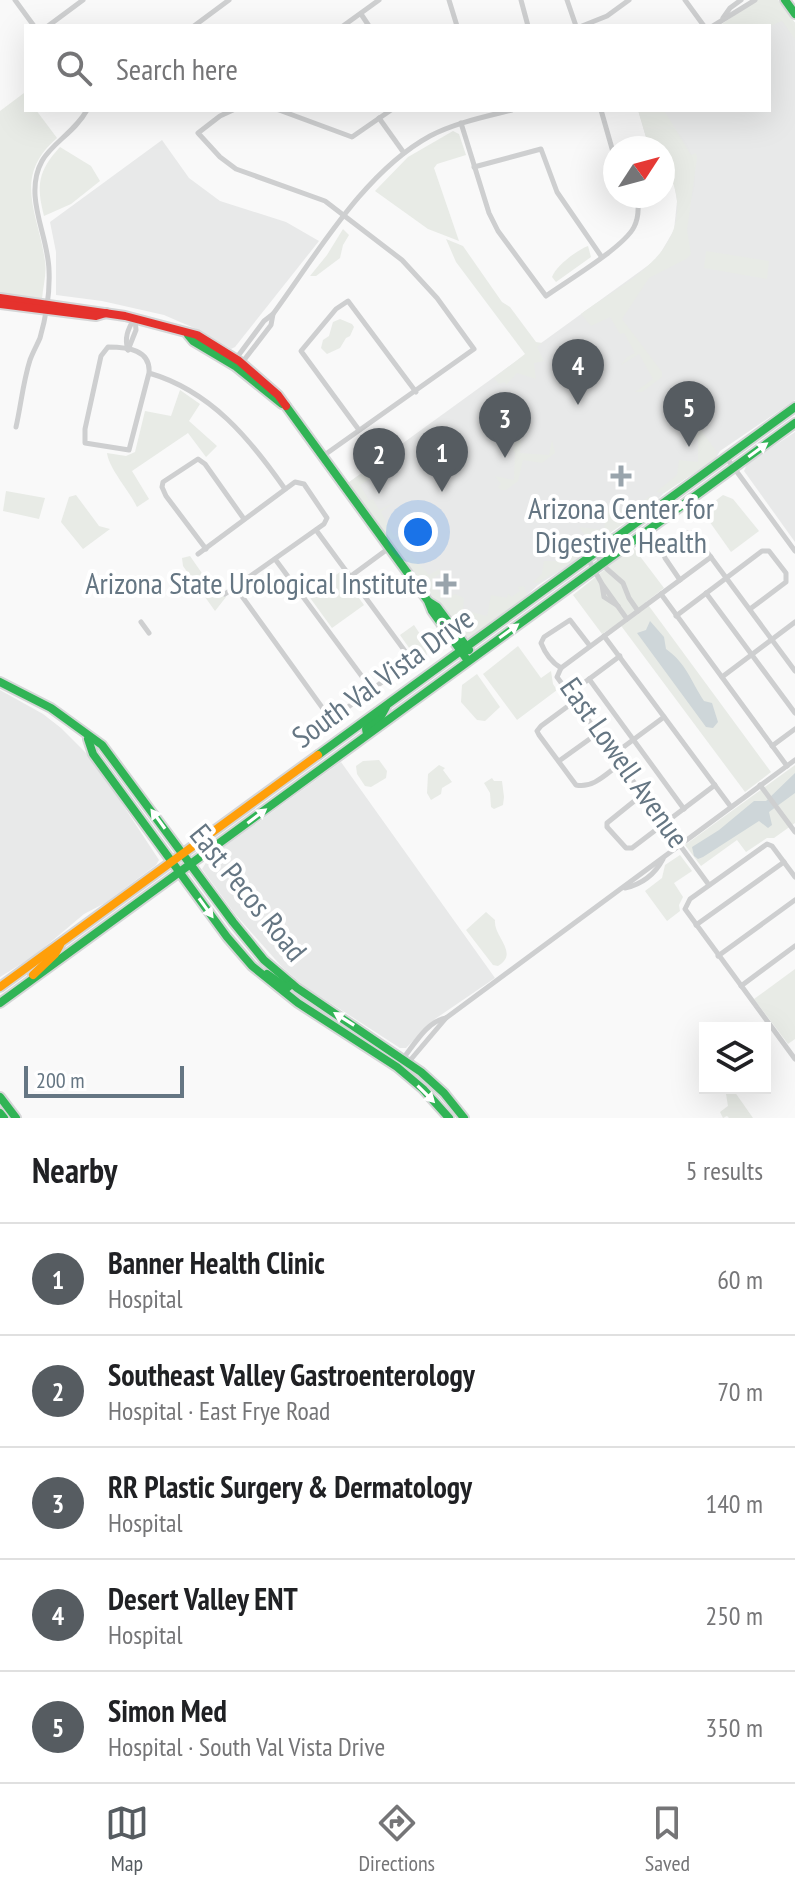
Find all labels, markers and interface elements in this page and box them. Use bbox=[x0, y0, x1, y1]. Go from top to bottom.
search box bbox=[24, 24, 771, 112]
icon: search bbox=[52, 46, 96, 90]
text: Search here bbox=[116, 49, 238, 88]
north arrow bbox=[603, 136, 675, 208]
pin: 4 bbox=[552, 339, 604, 405]
pin: 5 bbox=[663, 381, 715, 447]
pin: 3 bbox=[479, 392, 531, 458]
pin: 1 bbox=[416, 426, 468, 492]
pin: 2 bbox=[353, 428, 405, 494]
one-way arrow bbox=[747, 442, 769, 458]
marker: Arizona Center for Digestive Health bbox=[610, 465, 632, 487]
place label: Arizona Center for Digestive Health bbox=[528, 488, 715, 561]
your location bbox=[398, 512, 438, 552]
place label: Arizona State Urological Institute bbox=[85, 563, 428, 602]
marker: Arizona State Urological Institute bbox=[435, 573, 457, 595]
street label: South Val Vista Drive bbox=[284, 598, 480, 756]
one-way arrow bbox=[499, 624, 519, 640]
street label: East Lowell Avenue bbox=[552, 670, 698, 855]
one-way arrow bbox=[247, 808, 268, 824]
one-way arrow bbox=[150, 809, 166, 830]
street label: East Pecos Road bbox=[182, 816, 316, 969]
one-way arrow bbox=[198, 897, 214, 919]
one-way arrow bbox=[333, 1012, 355, 1026]
map controls bbox=[699, 1022, 771, 1094]
button: layers bbox=[699, 1022, 771, 1094]
scale bar bbox=[24, 1062, 184, 1098]
text: 200 m bbox=[36, 1066, 85, 1094]
one-way arrow bbox=[416, 1084, 435, 1102]
text: Nearby bbox=[32, 1148, 117, 1192]
text: 5 results bbox=[686, 1154, 763, 1187]
text: Banner Health Clinic bbox=[108, 1243, 325, 1282]
text: 1 bbox=[52, 1263, 64, 1296]
text: 60 m bbox=[717, 1263, 763, 1296]
text: Hospital bbox=[108, 1282, 183, 1315]
text: Southeast Valley Gastroenterology bbox=[108, 1355, 475, 1394]
text: 2 bbox=[52, 1375, 64, 1408]
text: 70 m bbox=[717, 1375, 763, 1408]
text: Hospital · East Frye Road bbox=[108, 1394, 330, 1427]
text: RR Plastic Surgery & Dermatology bbox=[108, 1467, 472, 1506]
text: 3 bbox=[52, 1487, 64, 1520]
text: 140 m bbox=[705, 1487, 763, 1520]
text: Hospital bbox=[108, 1506, 183, 1539]
text: Desert Valley ENT bbox=[108, 1579, 298, 1618]
text: 4 bbox=[52, 1599, 64, 1632]
text: 250 m bbox=[705, 1599, 763, 1632]
text: Hospital bbox=[108, 1618, 183, 1651]
text: Simon Med bbox=[108, 1691, 227, 1730]
text: 5 bbox=[52, 1711, 64, 1744]
text: 350 m bbox=[705, 1711, 763, 1744]
text: Hospital · South Val Vista Drive bbox=[108, 1730, 385, 1763]
tab: Map bbox=[105, 1801, 149, 1877]
tab: Directions bbox=[359, 1801, 435, 1877]
tab: Saved bbox=[645, 1801, 690, 1877]

